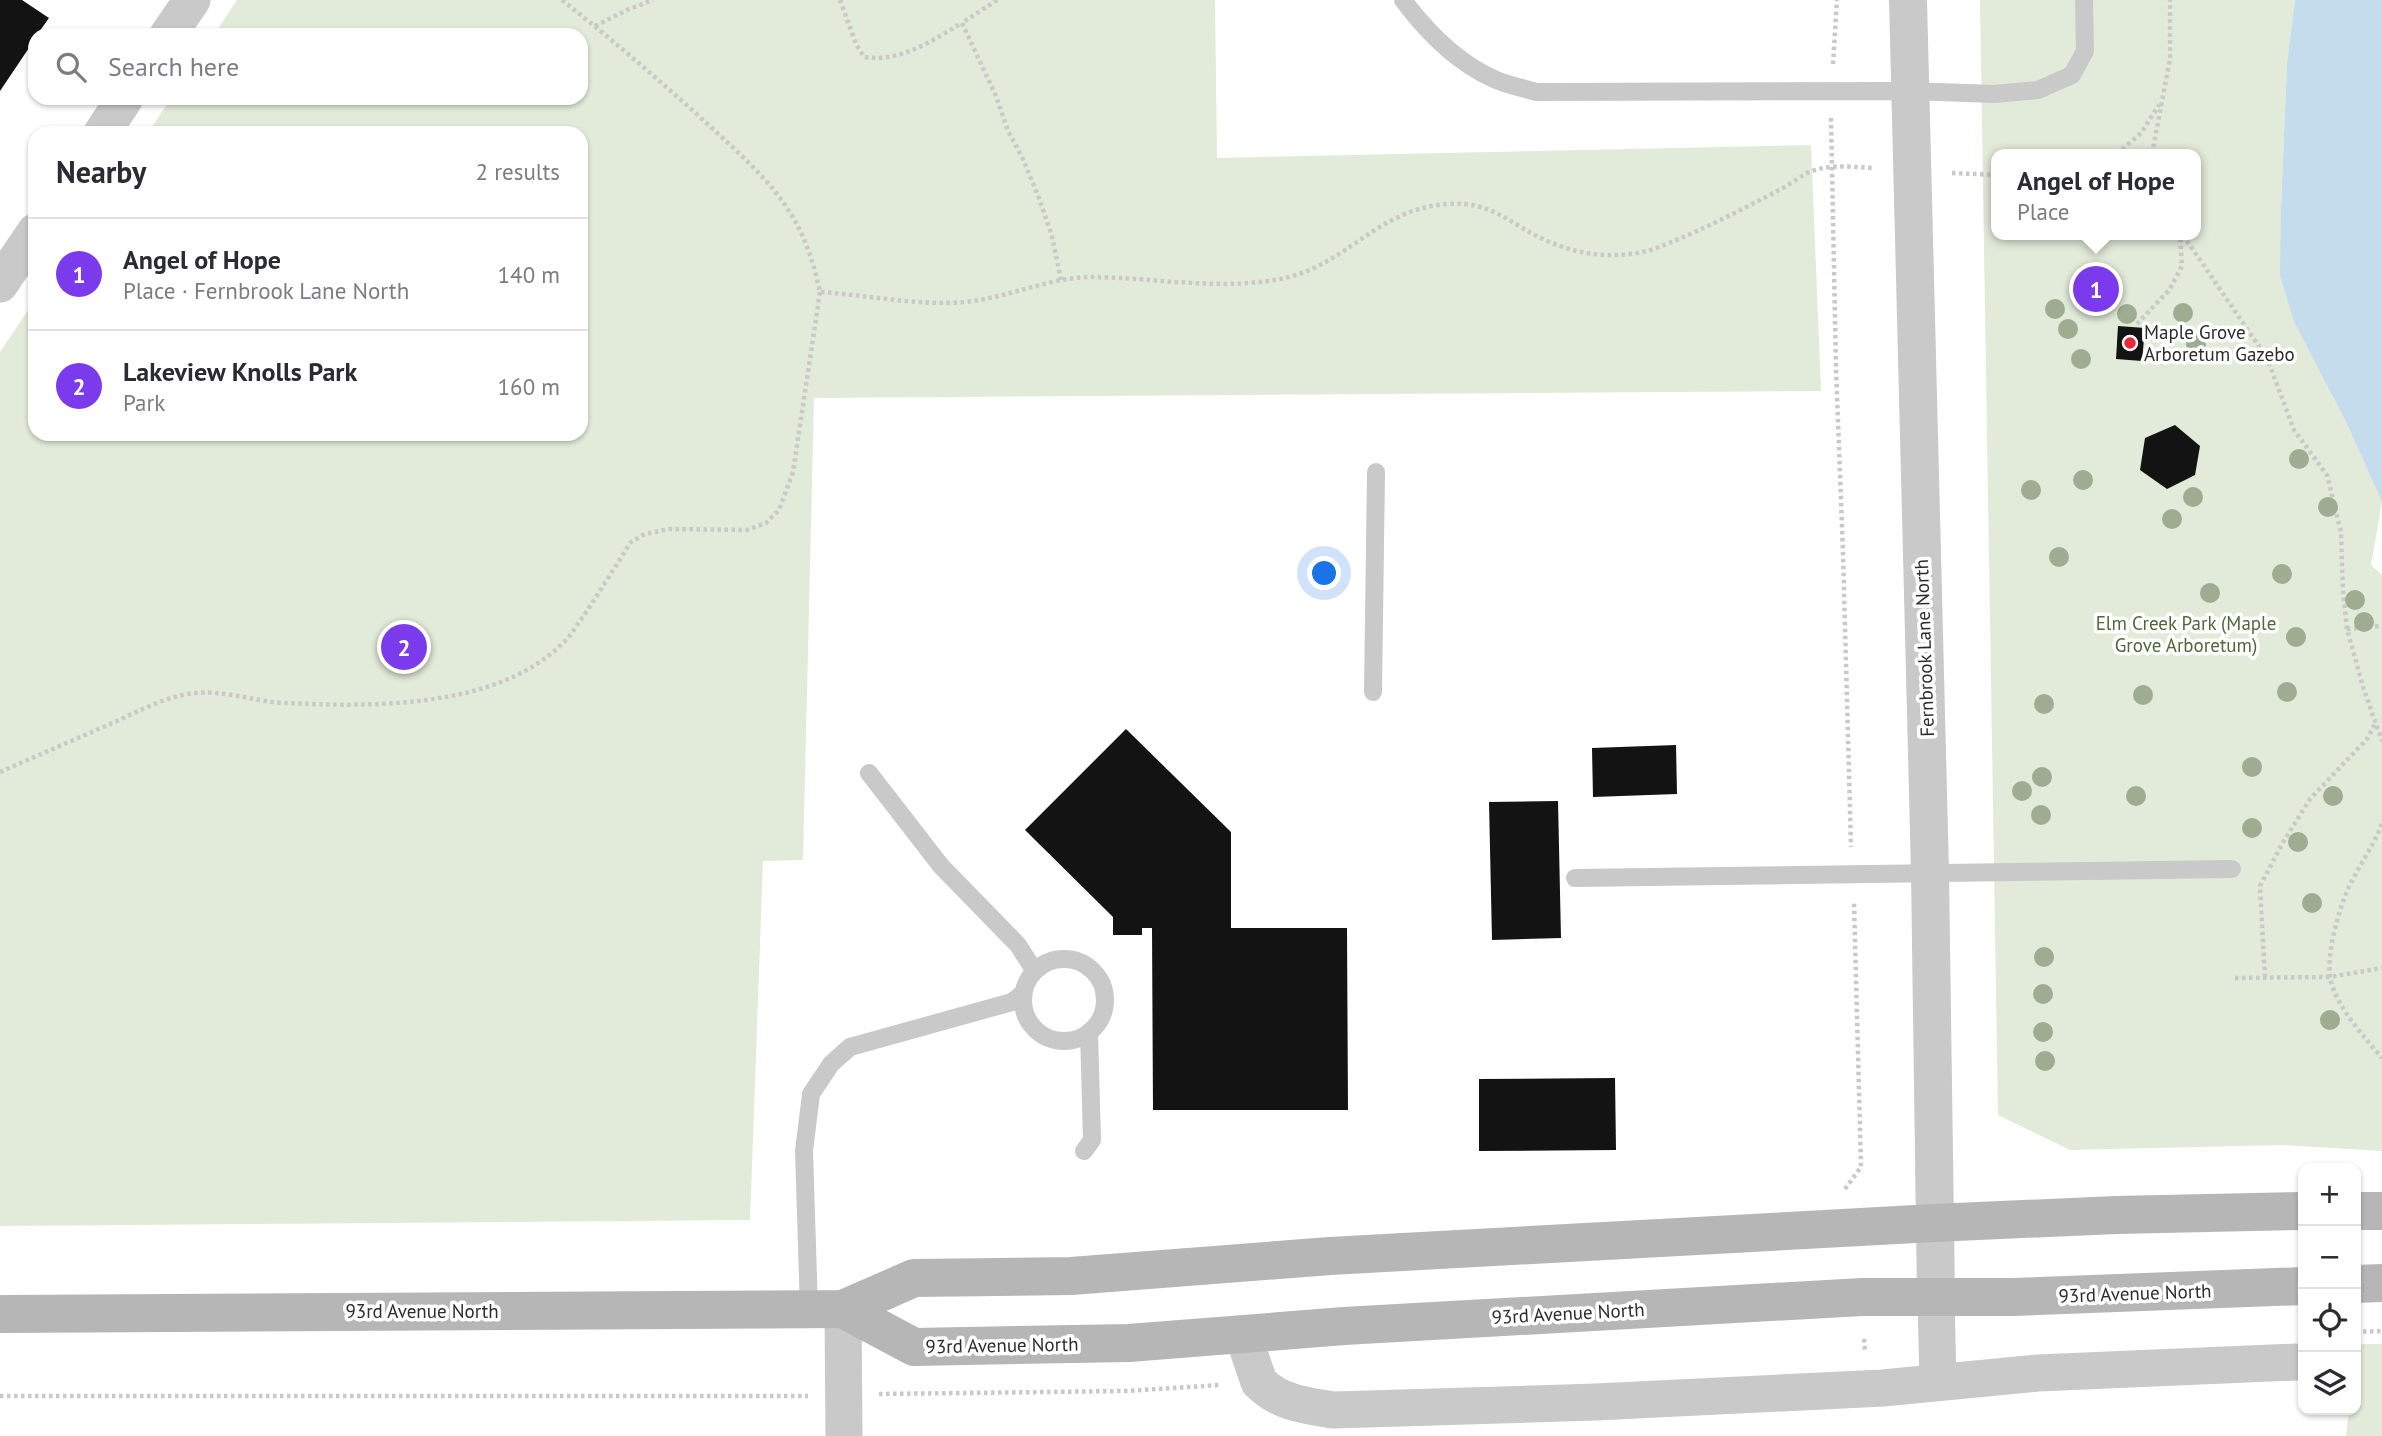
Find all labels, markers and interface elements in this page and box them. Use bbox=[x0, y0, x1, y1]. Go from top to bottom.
search box bbox=[28, 28, 588, 105]
icon: search bbox=[52, 48, 90, 86]
text: Search here bbox=[108, 50, 239, 83]
popup bbox=[1991, 149, 2201, 240]
text: Nearby bbox=[56, 152, 146, 191]
text: 2 results bbox=[476, 157, 560, 186]
text: Angel of Hope bbox=[2017, 164, 2175, 197]
text: Place bbox=[2017, 197, 2070, 226]
text: Angel of Hope bbox=[123, 243, 281, 276]
text: 1 bbox=[72, 260, 86, 289]
text: 140 m bbox=[498, 260, 560, 289]
pin: 1 bbox=[2073, 263, 2119, 315]
text: Place · Fernbrook Lane North bbox=[123, 276, 409, 305]
place label: Maple Grove Arboretum Gazebo bbox=[2144, 320, 2295, 366]
marker: Maple Grove Arboretum Gazebo bbox=[2122, 335, 2138, 351]
text: Lakeview Knolls Park bbox=[123, 355, 357, 388]
text: 2 bbox=[72, 372, 86, 401]
text: 160 m bbox=[498, 372, 560, 401]
text: Park bbox=[123, 388, 165, 417]
your location bbox=[1307, 556, 1341, 590]
street label: Fernbrook Lane North bbox=[1909, 559, 1939, 737]
park label: Elm Creek Park (Maple Grove Arboretum) bbox=[2096, 611, 2276, 657]
pin: 2 bbox=[381, 621, 427, 673]
map controls bbox=[2298, 1163, 2361, 1415]
button: + bbox=[2298, 1163, 2361, 1226]
button: − bbox=[2298, 1226, 2361, 1289]
street label: 93rd Avenue North bbox=[2058, 1278, 2212, 1308]
button: locate bbox=[2298, 1289, 2361, 1352]
street label: 93rd Avenue North bbox=[1491, 1297, 1645, 1329]
street label: 93rd Avenue North bbox=[345, 1299, 499, 1323]
street label: 93rd Avenue North bbox=[925, 1332, 1079, 1358]
button: layers bbox=[2298, 1352, 2361, 1415]

